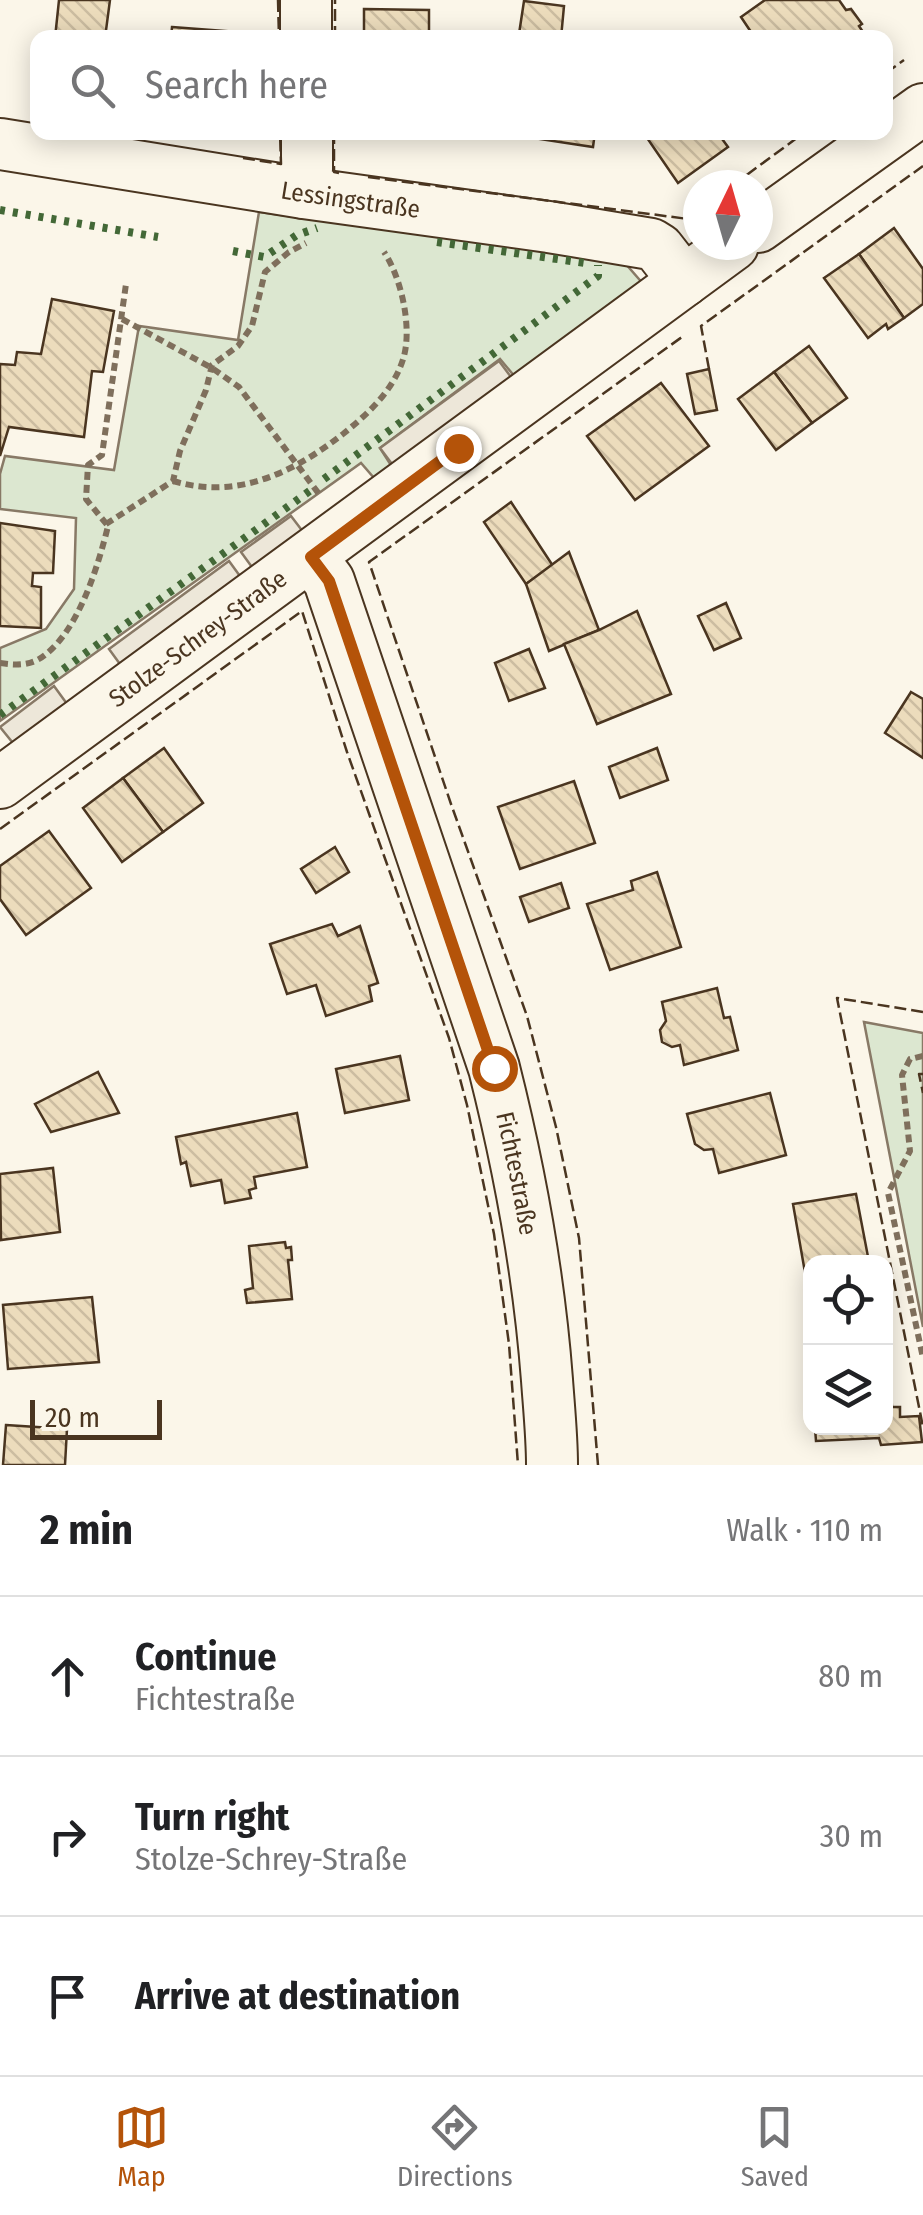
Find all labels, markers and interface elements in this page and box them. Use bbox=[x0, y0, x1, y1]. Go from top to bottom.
search box bbox=[30, 30, 893, 140]
icon: search bbox=[65, 58, 120, 113]
text: Search here bbox=[145, 62, 328, 108]
north arrow bbox=[683, 170, 773, 260]
street label: Lessingstraße bbox=[279, 176, 422, 225]
route end bbox=[436, 426, 482, 472]
street label: Stolze-Schrey-Straße bbox=[103, 564, 293, 714]
route start bbox=[472, 1046, 518, 1092]
street label: Fichtestraße bbox=[489, 1109, 543, 1237]
map controls bbox=[803, 1255, 893, 1435]
button: locate bbox=[803, 1255, 893, 1345]
button: layers bbox=[803, 1345, 893, 1435]
scale bar bbox=[30, 1395, 162, 1440]
text: 20 m bbox=[45, 1401, 100, 1434]
text: 2 min bbox=[40, 1505, 133, 1555]
text: Walk · 110 m bbox=[726, 1511, 883, 1549]
text: Continue bbox=[135, 1634, 276, 1680]
icon: ahead bbox=[40, 1649, 95, 1704]
text: 80 m bbox=[818, 1657, 883, 1695]
text: Fichtestraße bbox=[135, 1680, 295, 1718]
text: Turn right bbox=[135, 1794, 289, 1840]
icon: right bbox=[40, 1809, 95, 1864]
text: 30 m bbox=[820, 1817, 883, 1855]
text: Stolze-Schrey-Straße bbox=[135, 1840, 407, 1878]
icon: arrive bbox=[40, 1969, 95, 2024]
text: Arrive at destination bbox=[135, 1973, 460, 2019]
tab: Map bbox=[114, 2100, 169, 2193]
tab: Directions bbox=[397, 2100, 513, 2193]
tab: Saved bbox=[741, 2100, 809, 2193]

